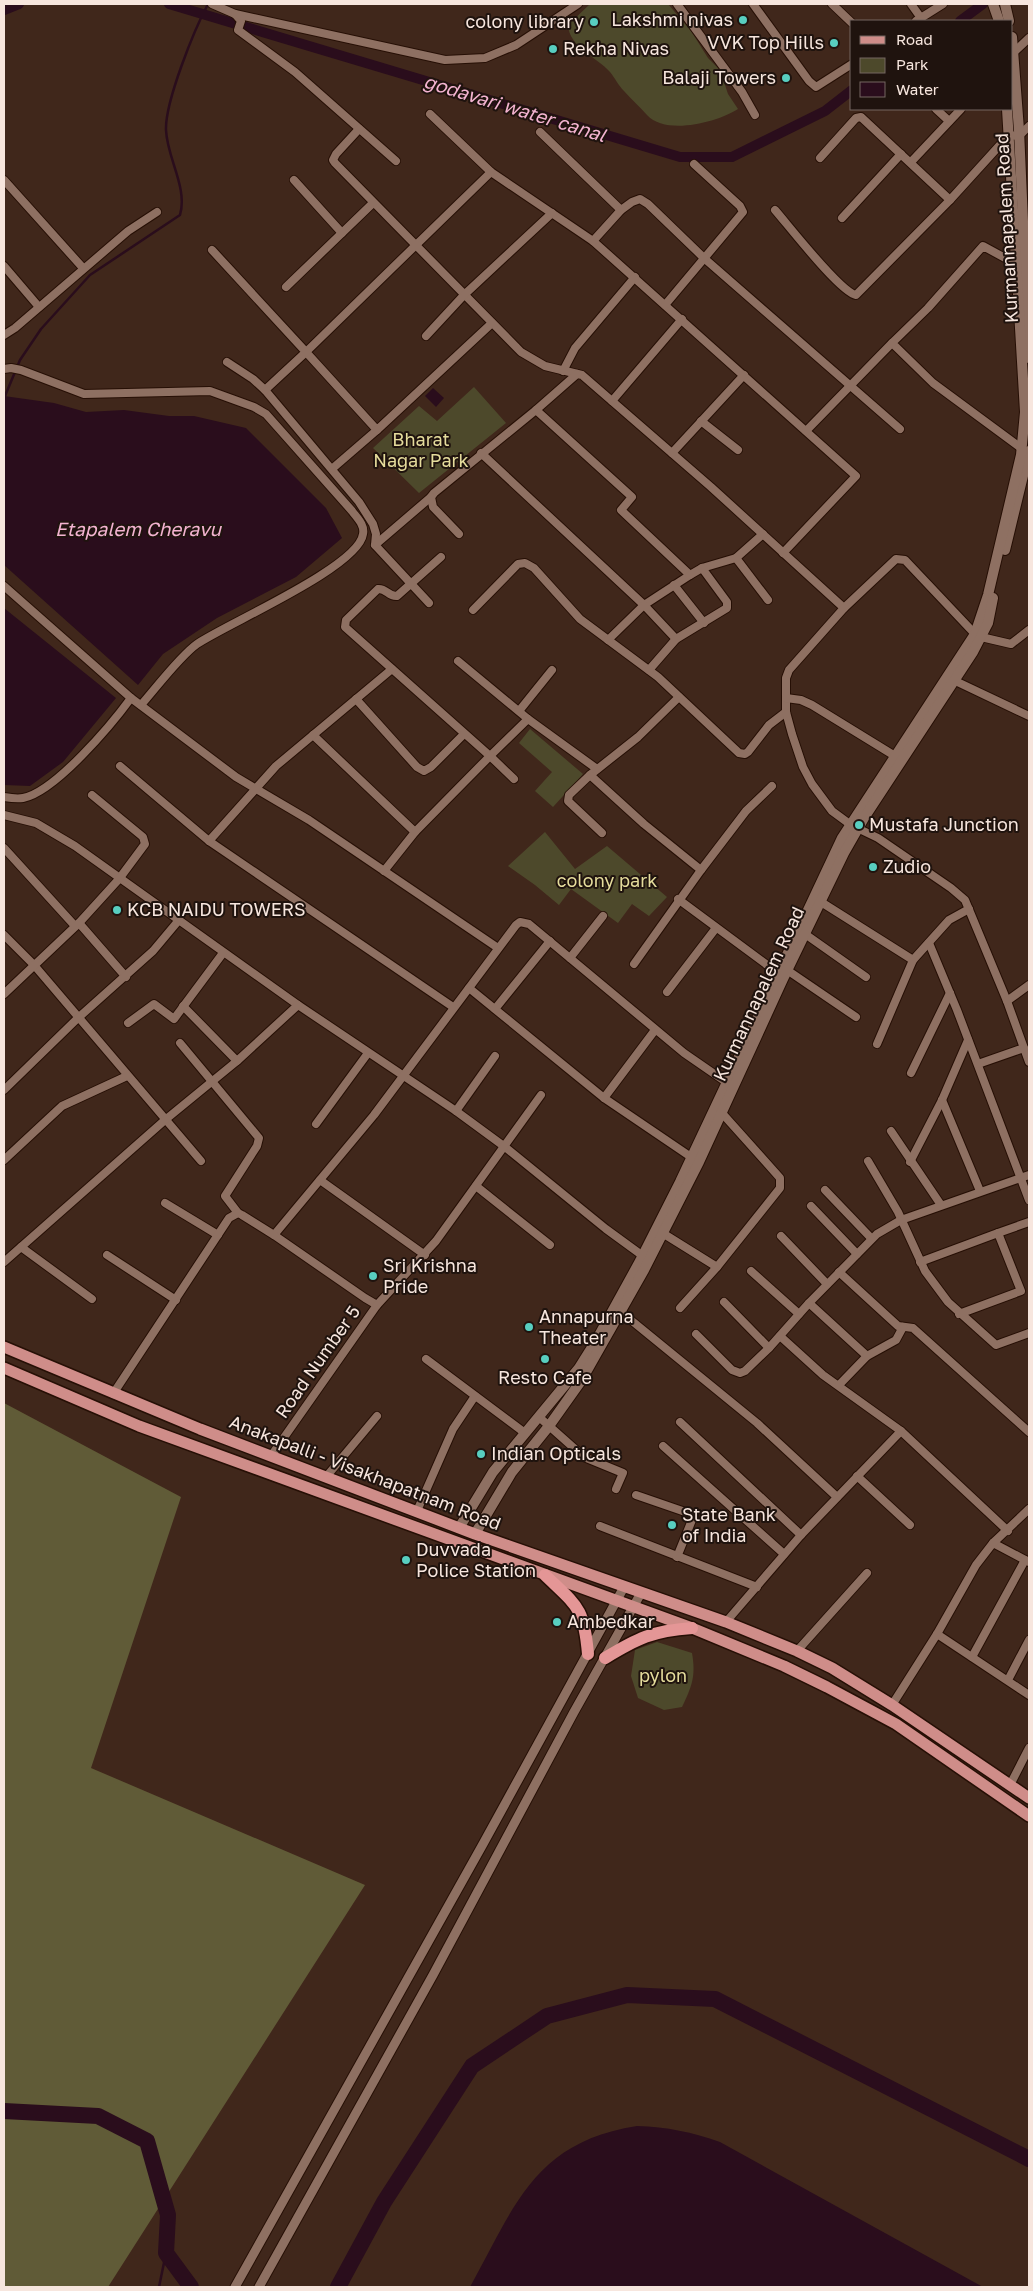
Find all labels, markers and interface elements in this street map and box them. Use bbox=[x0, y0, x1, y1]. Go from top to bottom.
place label: Lakshmi nivas bbox=[611, 8, 733, 30]
place label: colony library bbox=[465, 10, 584, 32]
marker: Lakshmi nivas bbox=[737, 14, 749, 26]
marker: colony library bbox=[588, 16, 600, 28]
legend bbox=[850, 20, 1013, 110]
text: Road bbox=[896, 30, 933, 48]
place label: VVK Top Hills bbox=[707, 31, 824, 53]
place label: Rekha Nivas bbox=[563, 37, 669, 59]
marker: VVK Top Hills bbox=[828, 37, 840, 49]
marker: Rekha Nivas bbox=[547, 43, 559, 55]
text: Park bbox=[896, 55, 929, 73]
place label: Balaji Towers bbox=[662, 66, 776, 88]
water label: godavari water canal bbox=[421, 69, 610, 146]
marker: Balaji Towers bbox=[780, 72, 792, 84]
text: Water bbox=[896, 80, 939, 98]
street label: Kurmannapalem Road bbox=[990, 133, 1022, 324]
park label: Bharat Nagar Park bbox=[373, 428, 469, 471]
water label: Etapalem Cheravu bbox=[55, 517, 223, 540]
place label: Mustafa Junction bbox=[869, 813, 1019, 835]
marker: Mustafa Junction bbox=[853, 819, 865, 831]
place label: Zudio bbox=[883, 855, 931, 877]
marker: Zudio bbox=[867, 861, 879, 873]
park label: colony park bbox=[557, 869, 657, 891]
place label: KCB NAIDU TOWERS bbox=[127, 898, 305, 920]
street label: Kurmannapalem Road bbox=[708, 903, 808, 1084]
marker: KCB NAIDU TOWERS bbox=[111, 904, 123, 916]
place label: Sri Krishna Pride bbox=[383, 1254, 477, 1297]
marker: Sri Krishna Pride bbox=[367, 1270, 379, 1282]
street label: Road Number 5 bbox=[270, 1301, 364, 1422]
place label: Annapurna Theater bbox=[539, 1305, 634, 1348]
marker: Annapurna Theater bbox=[523, 1321, 535, 1333]
marker: Resto Cafe bbox=[539, 1353, 551, 1365]
place label: Resto Cafe bbox=[498, 1366, 592, 1388]
street label: Anakapalli - Visakhapatnam Road bbox=[227, 1410, 504, 1534]
place label: Indian Opticals bbox=[491, 1442, 621, 1464]
marker: Indian Opticals bbox=[475, 1448, 487, 1460]
place label: State Bank of India bbox=[682, 1503, 776, 1546]
marker: State Bank of India bbox=[666, 1519, 678, 1531]
place label: Duvvada Police Station bbox=[416, 1538, 536, 1581]
marker: Duvvada Police Station bbox=[400, 1554, 412, 1566]
place label: Ambedkar bbox=[567, 1610, 655, 1632]
marker: Ambedkar bbox=[551, 1616, 563, 1628]
park label: pylon bbox=[639, 1664, 687, 1686]

